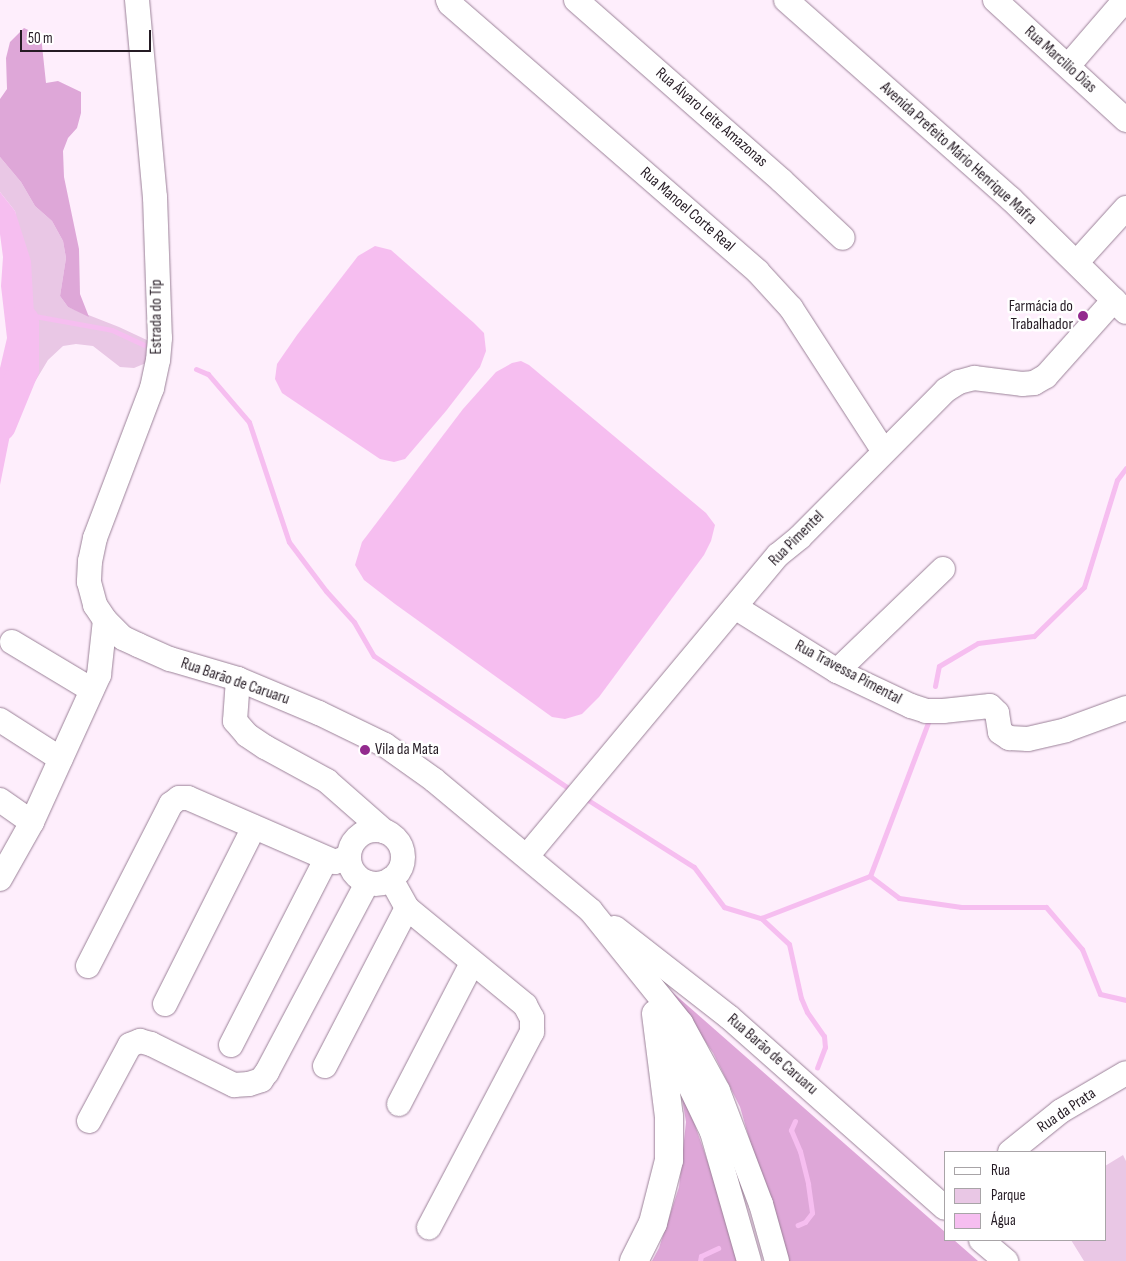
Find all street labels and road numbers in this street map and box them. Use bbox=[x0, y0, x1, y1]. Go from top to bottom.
street label: Rua Marcilio Dias bbox=[1020, 23, 1100, 97]
street label: Rua Álvaro Leite Amazonas bbox=[651, 64, 771, 172]
street label: Avenida Prefeito Mário Henrique Mafra bbox=[876, 79, 1040, 229]
street label: Rua Manoel Corte Real bbox=[636, 164, 738, 256]
street label: Estrada do Tip bbox=[147, 279, 167, 355]
street label: Rua Pimentel bbox=[765, 507, 829, 571]
street label: Rua Travessa Pimental bbox=[791, 637, 905, 709]
street label: Rua Barão de Caruaru bbox=[178, 654, 292, 710]
street label: Rua Barão de Caruaru bbox=[723, 1010, 821, 1100]
street label: Rua da Prata bbox=[1034, 1084, 1100, 1138]

